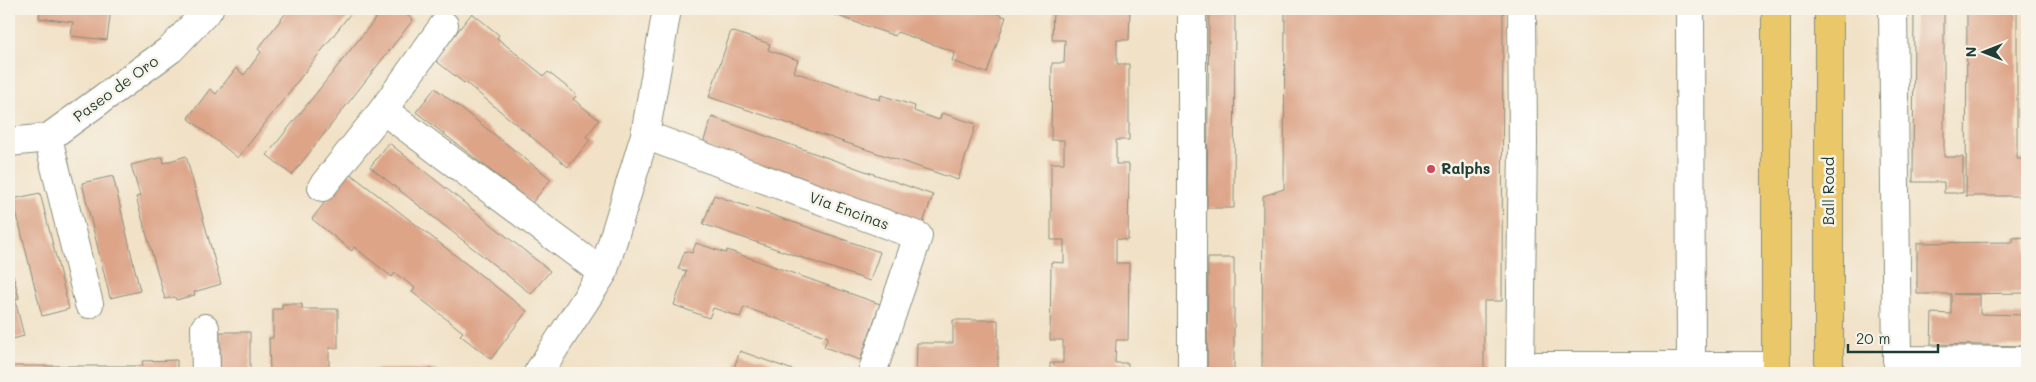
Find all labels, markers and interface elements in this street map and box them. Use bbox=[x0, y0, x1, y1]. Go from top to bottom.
north arrow bbox=[1958, 28, 2008, 78]
text: N bbox=[1961, 47, 1980, 57]
street label: Paseo de Oro bbox=[69, 50, 162, 126]
street label: Ball Road bbox=[1818, 157, 1838, 225]
place label: Ralphs bbox=[1441, 158, 1490, 178]
marker: Ralphs bbox=[1425, 163, 1437, 175]
street label: Via Encinas bbox=[807, 186, 892, 234]
scale bar bbox=[1848, 322, 1938, 354]
text: 20 m bbox=[1856, 328, 1890, 348]

